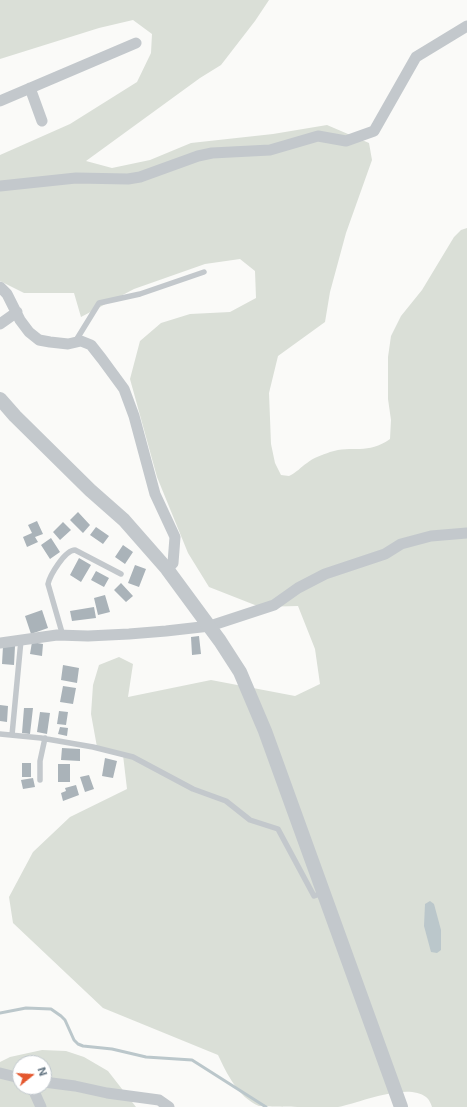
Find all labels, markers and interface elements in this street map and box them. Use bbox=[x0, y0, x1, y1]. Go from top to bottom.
north arrow bbox=[12, 1055, 52, 1095]
text: N bbox=[35, 1065, 50, 1078]

